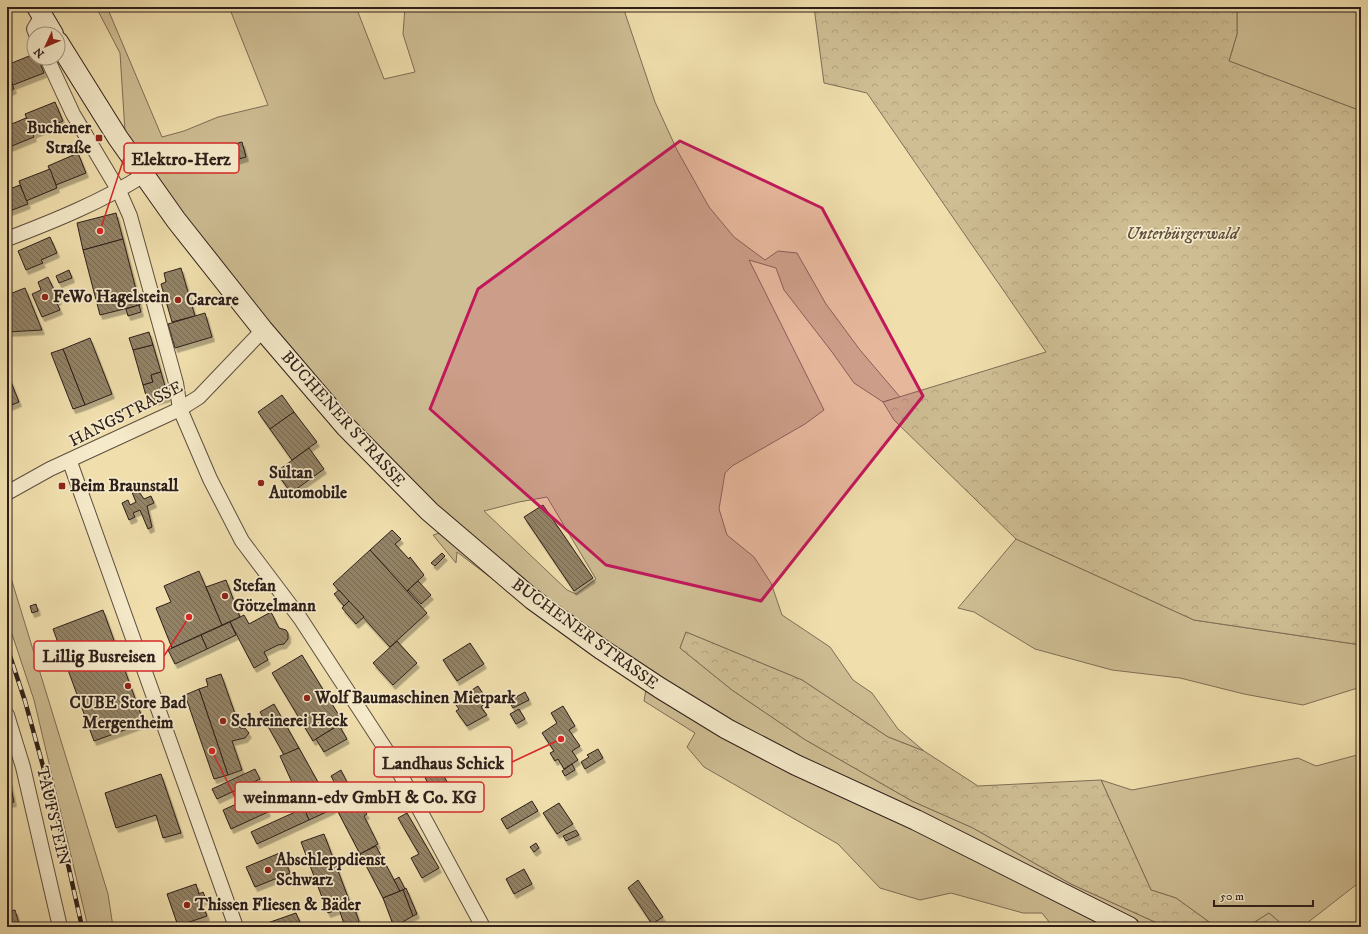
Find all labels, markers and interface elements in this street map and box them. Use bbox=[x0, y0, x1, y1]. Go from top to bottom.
north arrow bbox=[26, 26, 66, 66]
text: N bbox=[31, 44, 48, 60]
place label: Buchener Straße bbox=[27, 117, 92, 159]
marker: Buchener Straße bbox=[94, 133, 104, 143]
callout: Elektro-Herz bbox=[124, 143, 239, 173]
text: Elektro-Herz bbox=[131, 149, 231, 171]
park label: Unterbürgerwald bbox=[1126, 223, 1241, 245]
place label: FeWo Hagelstein bbox=[53, 286, 169, 308]
place label: Carcare bbox=[186, 289, 239, 311]
marker: FeWo Hagelstein bbox=[40, 292, 50, 302]
marker: Carcare bbox=[173, 295, 183, 305]
street label: BUCHENER STRASSE bbox=[276, 346, 410, 492]
street label: HANGSTRASSE bbox=[66, 376, 186, 452]
place label: Sultan Automobile bbox=[268, 462, 347, 504]
place label: Beim Braunstall bbox=[70, 475, 179, 497]
marker: Sultan Automobile bbox=[256, 478, 266, 488]
marker: Beim Braunstall bbox=[57, 481, 67, 491]
street label: BUCHENER STRASSE bbox=[507, 573, 663, 695]
place label: Stefan Götzelmann bbox=[233, 575, 316, 617]
marker: Stefan Götzelmann bbox=[220, 591, 230, 601]
callout: Lillig Busreisen bbox=[34, 641, 164, 671]
text: Lillig Busreisen bbox=[42, 646, 156, 668]
marker: CUBE Store Bad Mergentheim bbox=[123, 681, 133, 691]
place label: Wolf Baumaschinen Mietpark bbox=[314, 687, 516, 709]
place label: CUBE Store Bad Mergentheim bbox=[70, 692, 187, 734]
marker: Wolf Baumaschinen Mietpark bbox=[302, 693, 312, 703]
place label: Schreinerei Heck bbox=[231, 710, 349, 732]
marker: Schreinerei Heck bbox=[218, 716, 228, 726]
callout: Landhaus Schick bbox=[374, 747, 512, 777]
text: Landhaus Schick bbox=[382, 753, 505, 775]
street label: TAUFSTEIN bbox=[31, 764, 75, 868]
callout: weinmann-edv GmbH & Co. KG bbox=[235, 782, 484, 812]
text: weinmann-edv GmbH & Co. KG bbox=[242, 787, 477, 809]
place label: Abschleppdienst Schwarz bbox=[275, 849, 386, 891]
marker: Abschleppdienst Schwarz bbox=[263, 865, 273, 875]
scale bar bbox=[1214, 882, 1313, 908]
text: 50 m bbox=[1220, 889, 1244, 904]
place label: Thissen Fliesen & Bäder bbox=[194, 894, 362, 916]
marker: Thissen Fliesen & Bäder bbox=[182, 900, 192, 910]

